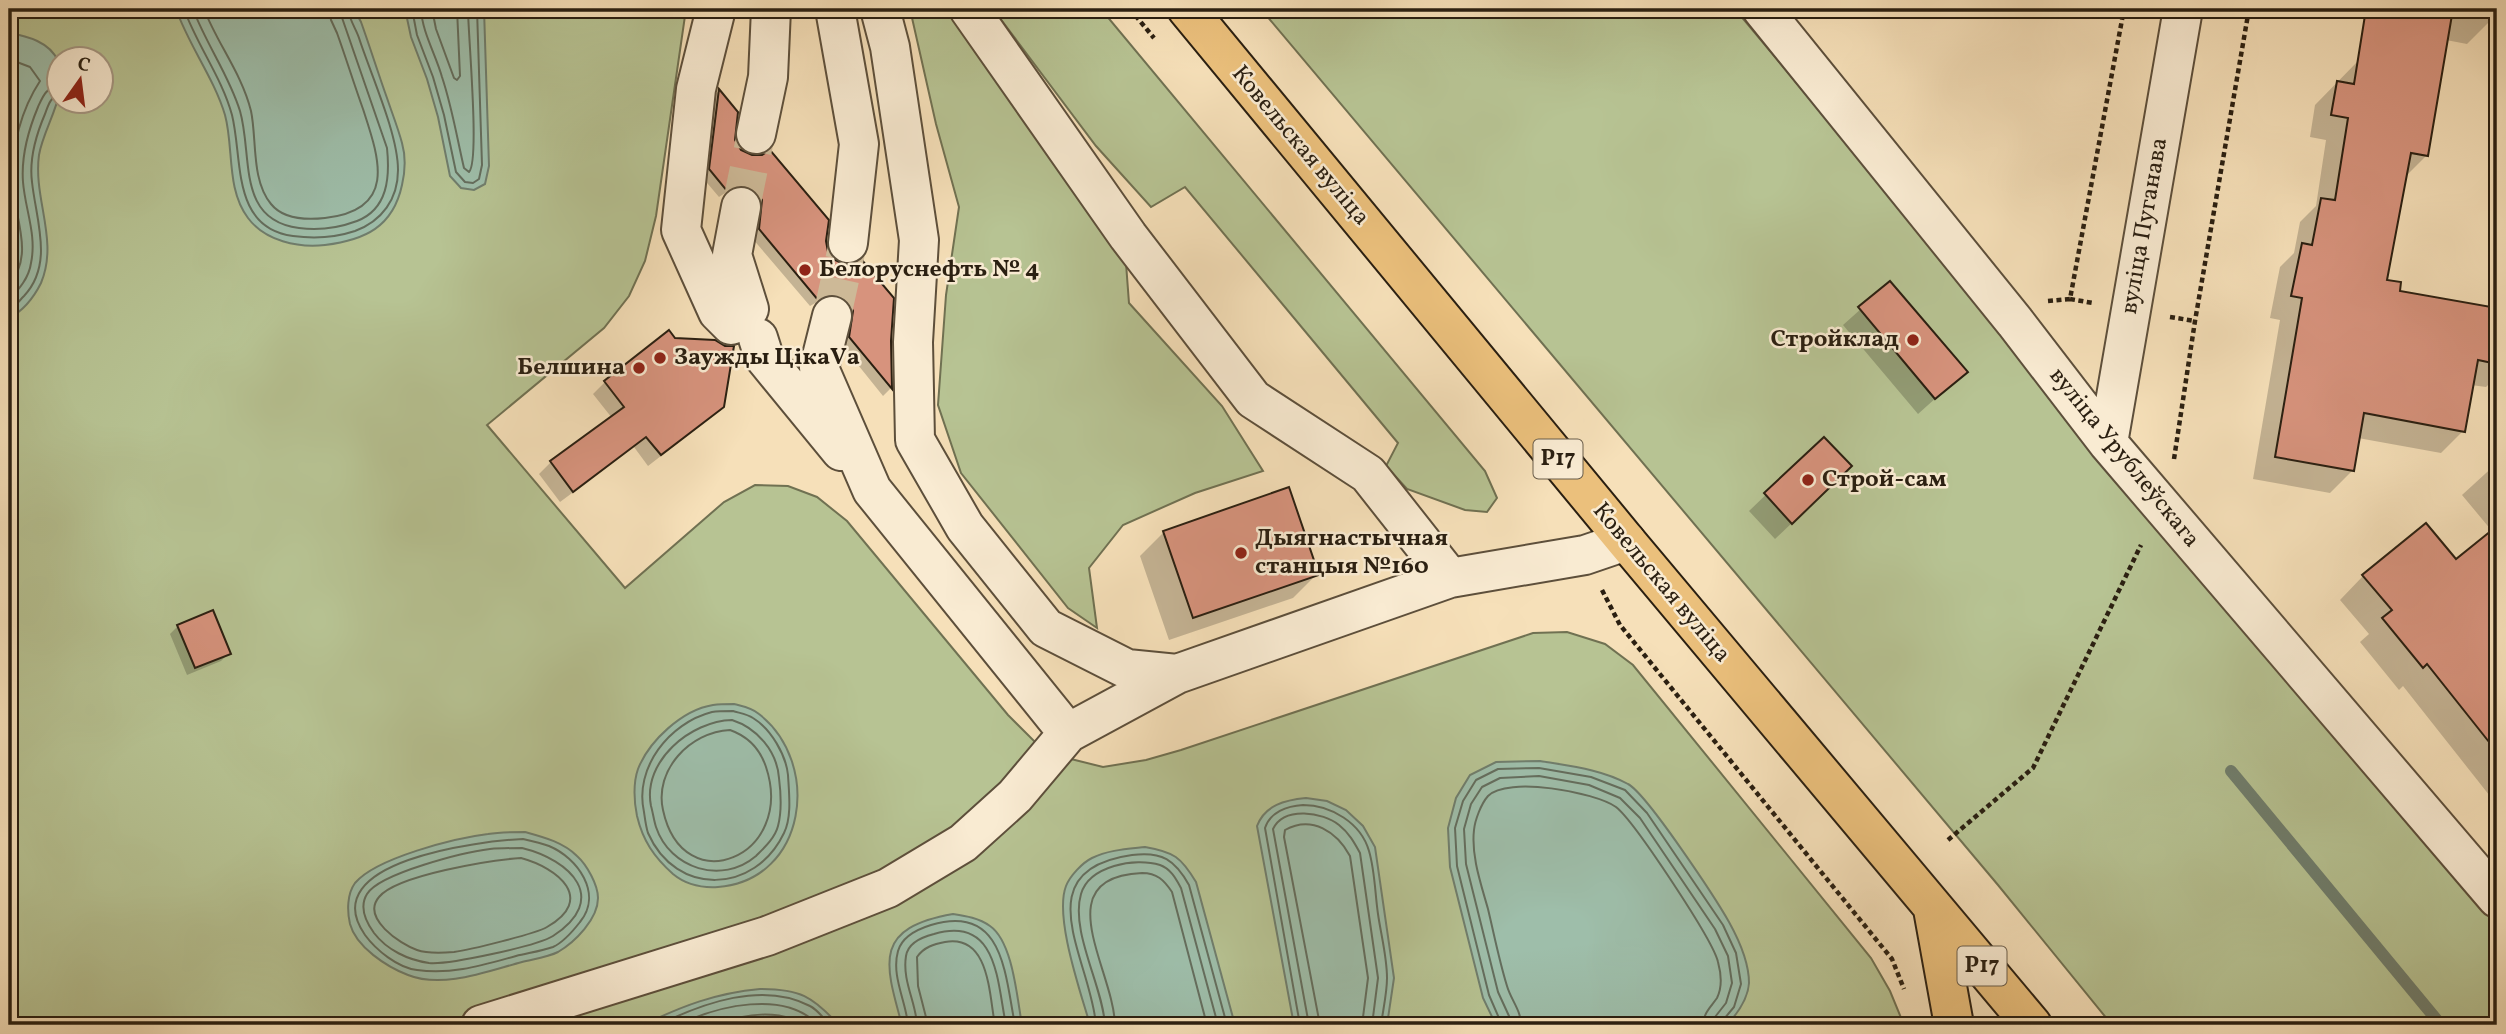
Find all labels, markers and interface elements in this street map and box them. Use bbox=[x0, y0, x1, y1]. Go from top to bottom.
north arrow bbox=[46, 46, 116, 116]
text: С bbox=[75, 51, 93, 80]
street label: Ковельская вуліца bbox=[1223, 59, 1377, 233]
street label: вуліца Пуганава bbox=[2113, 135, 2177, 317]
place label: Белоруснефть № 4 bbox=[819, 253, 1040, 287]
marker: Белоруснефть № 4 bbox=[797, 262, 813, 278]
place label: Стройклад bbox=[1771, 323, 1899, 357]
marker: Стройклад bbox=[1905, 332, 1921, 348]
place label: Заужды ЦікаVа bbox=[674, 341, 860, 375]
marker: Заужды ЦікаVа bbox=[652, 350, 668, 366]
place label: Белшина bbox=[517, 351, 625, 385]
marker: Белшина bbox=[631, 360, 647, 376]
street label: вуліца Урублеўскага bbox=[2040, 360, 2208, 556]
road number: Р17 bbox=[1534, 440, 1582, 478]
place label: Строй-сам bbox=[1822, 463, 1946, 497]
marker: Строй-сам bbox=[1800, 472, 1816, 488]
street label: Ковельская вуліца bbox=[1584, 496, 1738, 670]
place label: Дыягнастычная станцыя №160 bbox=[1255, 522, 1448, 584]
marker: Дыягнастычная станцыя №160 bbox=[1233, 545, 1249, 561]
road number: Р17 bbox=[1958, 946, 2007, 986]

